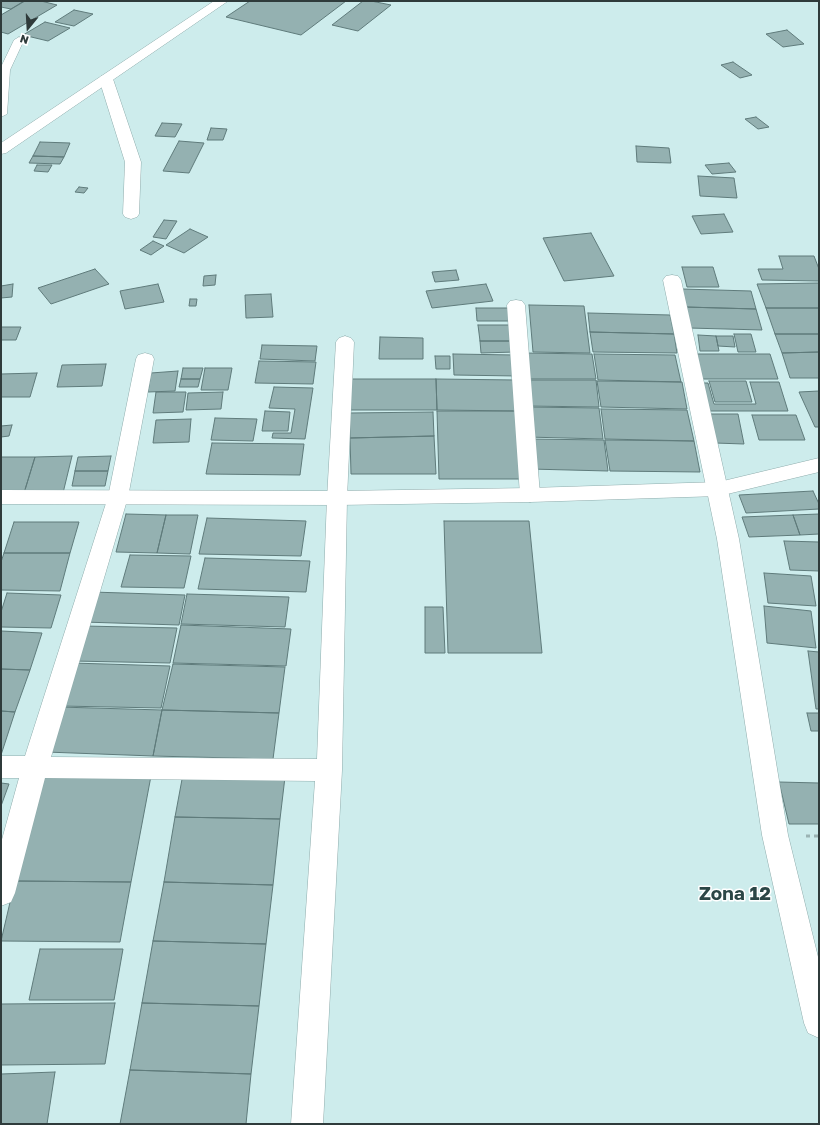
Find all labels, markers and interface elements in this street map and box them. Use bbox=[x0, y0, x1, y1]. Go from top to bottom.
north arrow bbox=[8, 8, 48, 48]
text: N bbox=[18, 32, 30, 47]
district label: Zona 12 bbox=[699, 883, 771, 905]

